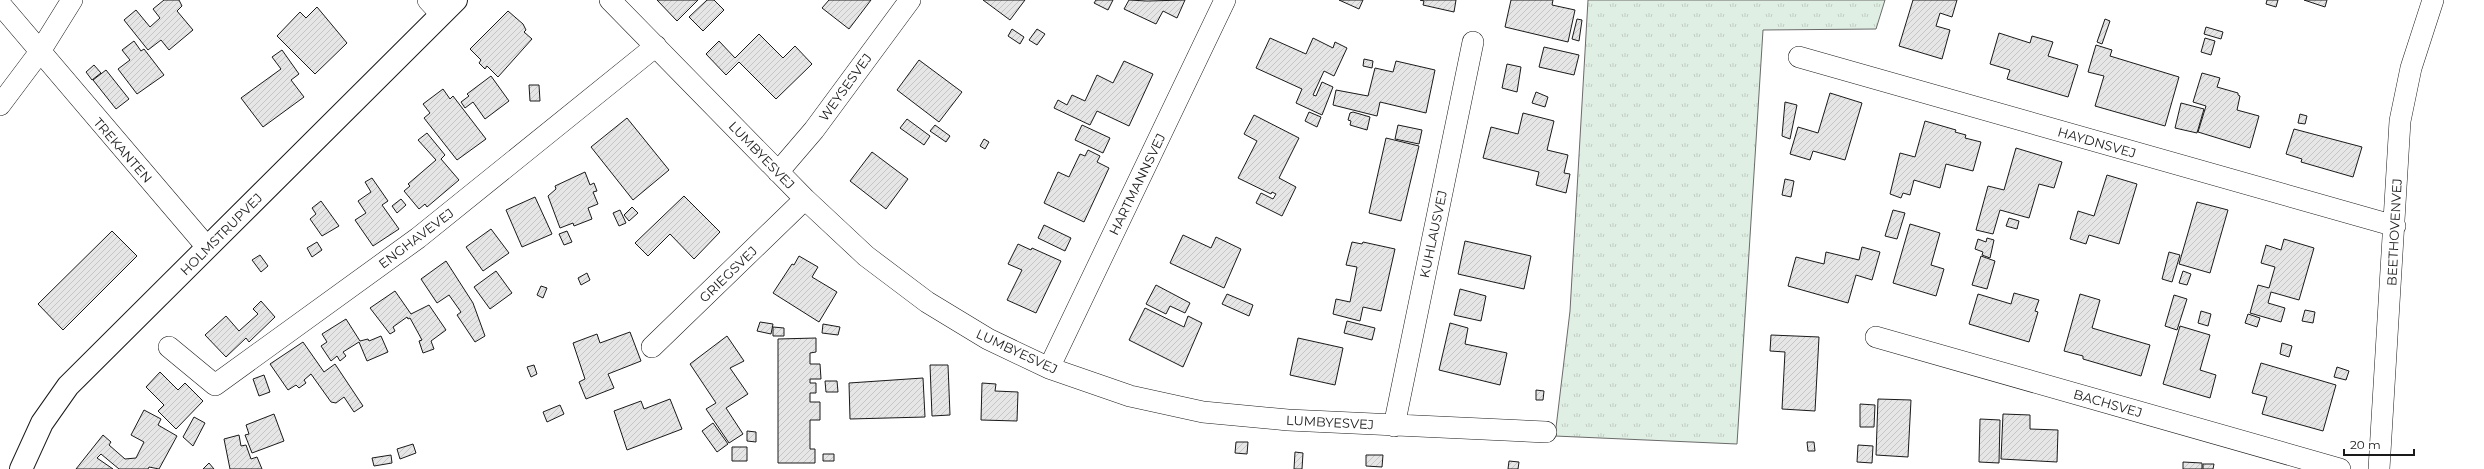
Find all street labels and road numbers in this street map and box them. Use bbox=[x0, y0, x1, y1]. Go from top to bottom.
street label: WEYSESVEJ bbox=[815, 50, 875, 124]
street label: TREKANTEN bbox=[90, 114, 156, 186]
street label: LUMBYESVEJ bbox=[726, 118, 798, 192]
street label: HAYDNSVEJ bbox=[2056, 123, 2138, 161]
street label: HARTMANNSVEJ bbox=[1105, 130, 1169, 238]
street label: BEETHOVENVEJ bbox=[2383, 178, 2405, 286]
street label: KUHLAUSVEJ bbox=[1416, 189, 1450, 279]
street label: HOLMSTRUPVEJ bbox=[177, 190, 265, 278]
street label: ENGHAVEVEJ bbox=[375, 204, 457, 272]
street label: GRIEGSVEJ bbox=[696, 242, 760, 306]
street label: LUMBYESVEJ bbox=[974, 325, 1060, 377]
street label: BACHSVEJ bbox=[2072, 386, 2144, 420]
street label: LUMBYESVEJ bbox=[1286, 412, 1374, 432]

